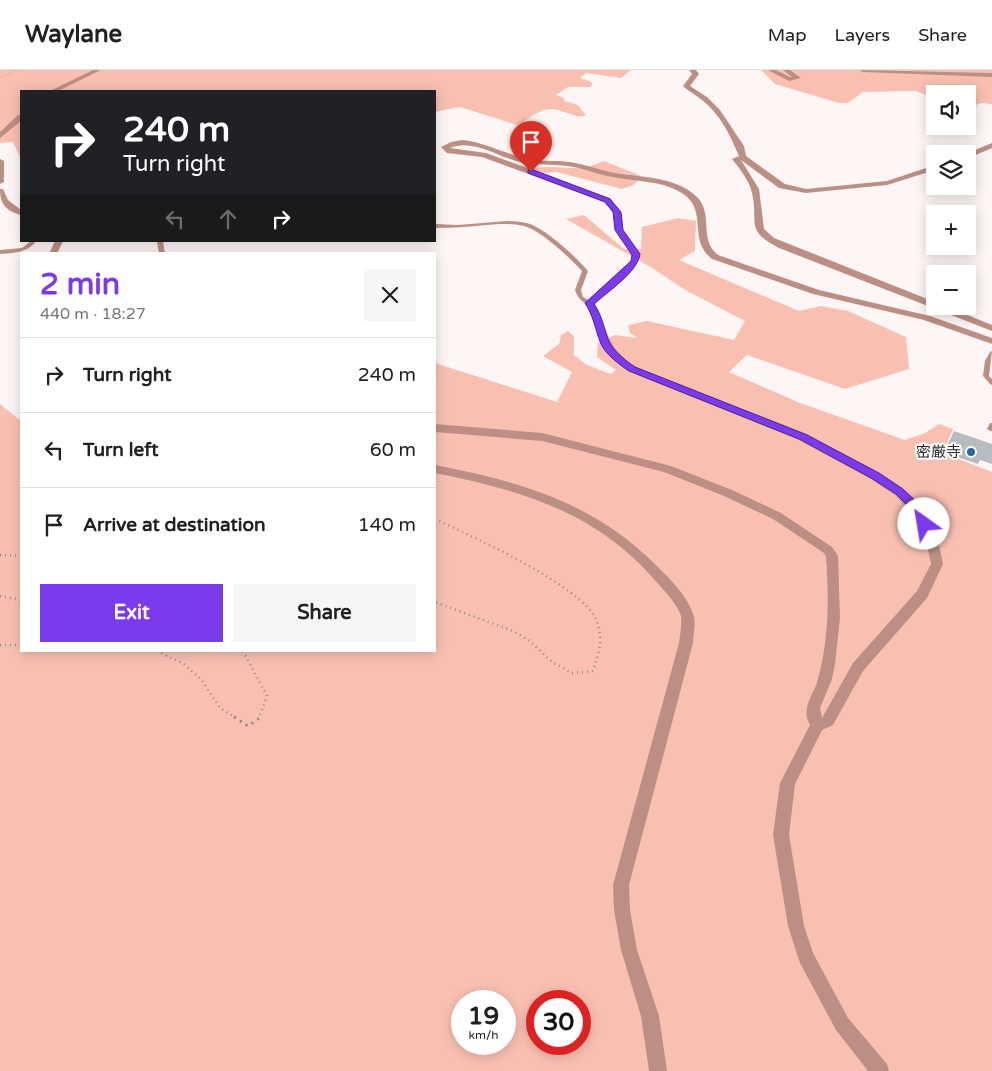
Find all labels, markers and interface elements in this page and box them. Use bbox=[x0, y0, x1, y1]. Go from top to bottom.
text: Waylane bbox=[25, 20, 122, 49]
text: Map bbox=[768, 24, 807, 46]
text: Layers bbox=[835, 24, 890, 46]
text: Share bbox=[918, 24, 967, 46]
map controls bbox=[926, 85, 976, 315]
button: sound bbox=[926, 85, 976, 135]
text: 240 m bbox=[123, 109, 230, 151]
icon: right bbox=[40, 110, 105, 175]
pin bbox=[510, 121, 552, 172]
icon: arrive bbox=[517, 128, 545, 156]
button: layers bbox=[926, 145, 976, 195]
text: Turn right bbox=[123, 151, 225, 177]
icon: left bbox=[161, 205, 189, 233]
icon: ahead bbox=[214, 205, 242, 233]
icon: right bbox=[267, 205, 295, 233]
button: + bbox=[926, 205, 976, 255]
button: − bbox=[926, 265, 976, 315]
text: 2 min bbox=[40, 266, 120, 303]
button: close bbox=[364, 269, 416, 321]
text: 440 m · 18:27 bbox=[40, 304, 146, 324]
icon: right bbox=[40, 361, 68, 389]
text: Turn right bbox=[83, 364, 171, 386]
text: 240 m bbox=[358, 364, 416, 386]
icon: left bbox=[40, 436, 68, 464]
text: Turn left bbox=[83, 439, 159, 461]
text: 60 m bbox=[370, 439, 416, 461]
place label: 密厳寺 bbox=[916, 443, 961, 461]
marker: 密厳寺 bbox=[965, 446, 977, 458]
position arrow bbox=[897, 497, 949, 549]
icon: arrive bbox=[40, 511, 68, 539]
text: Arrive at destination bbox=[83, 514, 266, 536]
text: 140 m bbox=[358, 514, 416, 536]
button: Exit bbox=[40, 584, 223, 642]
button: Share bbox=[233, 584, 416, 642]
speed limit sign: 30 bbox=[526, 990, 591, 1055]
text: 19 bbox=[468, 1001, 499, 1031]
text: km/h bbox=[468, 1028, 499, 1042]

